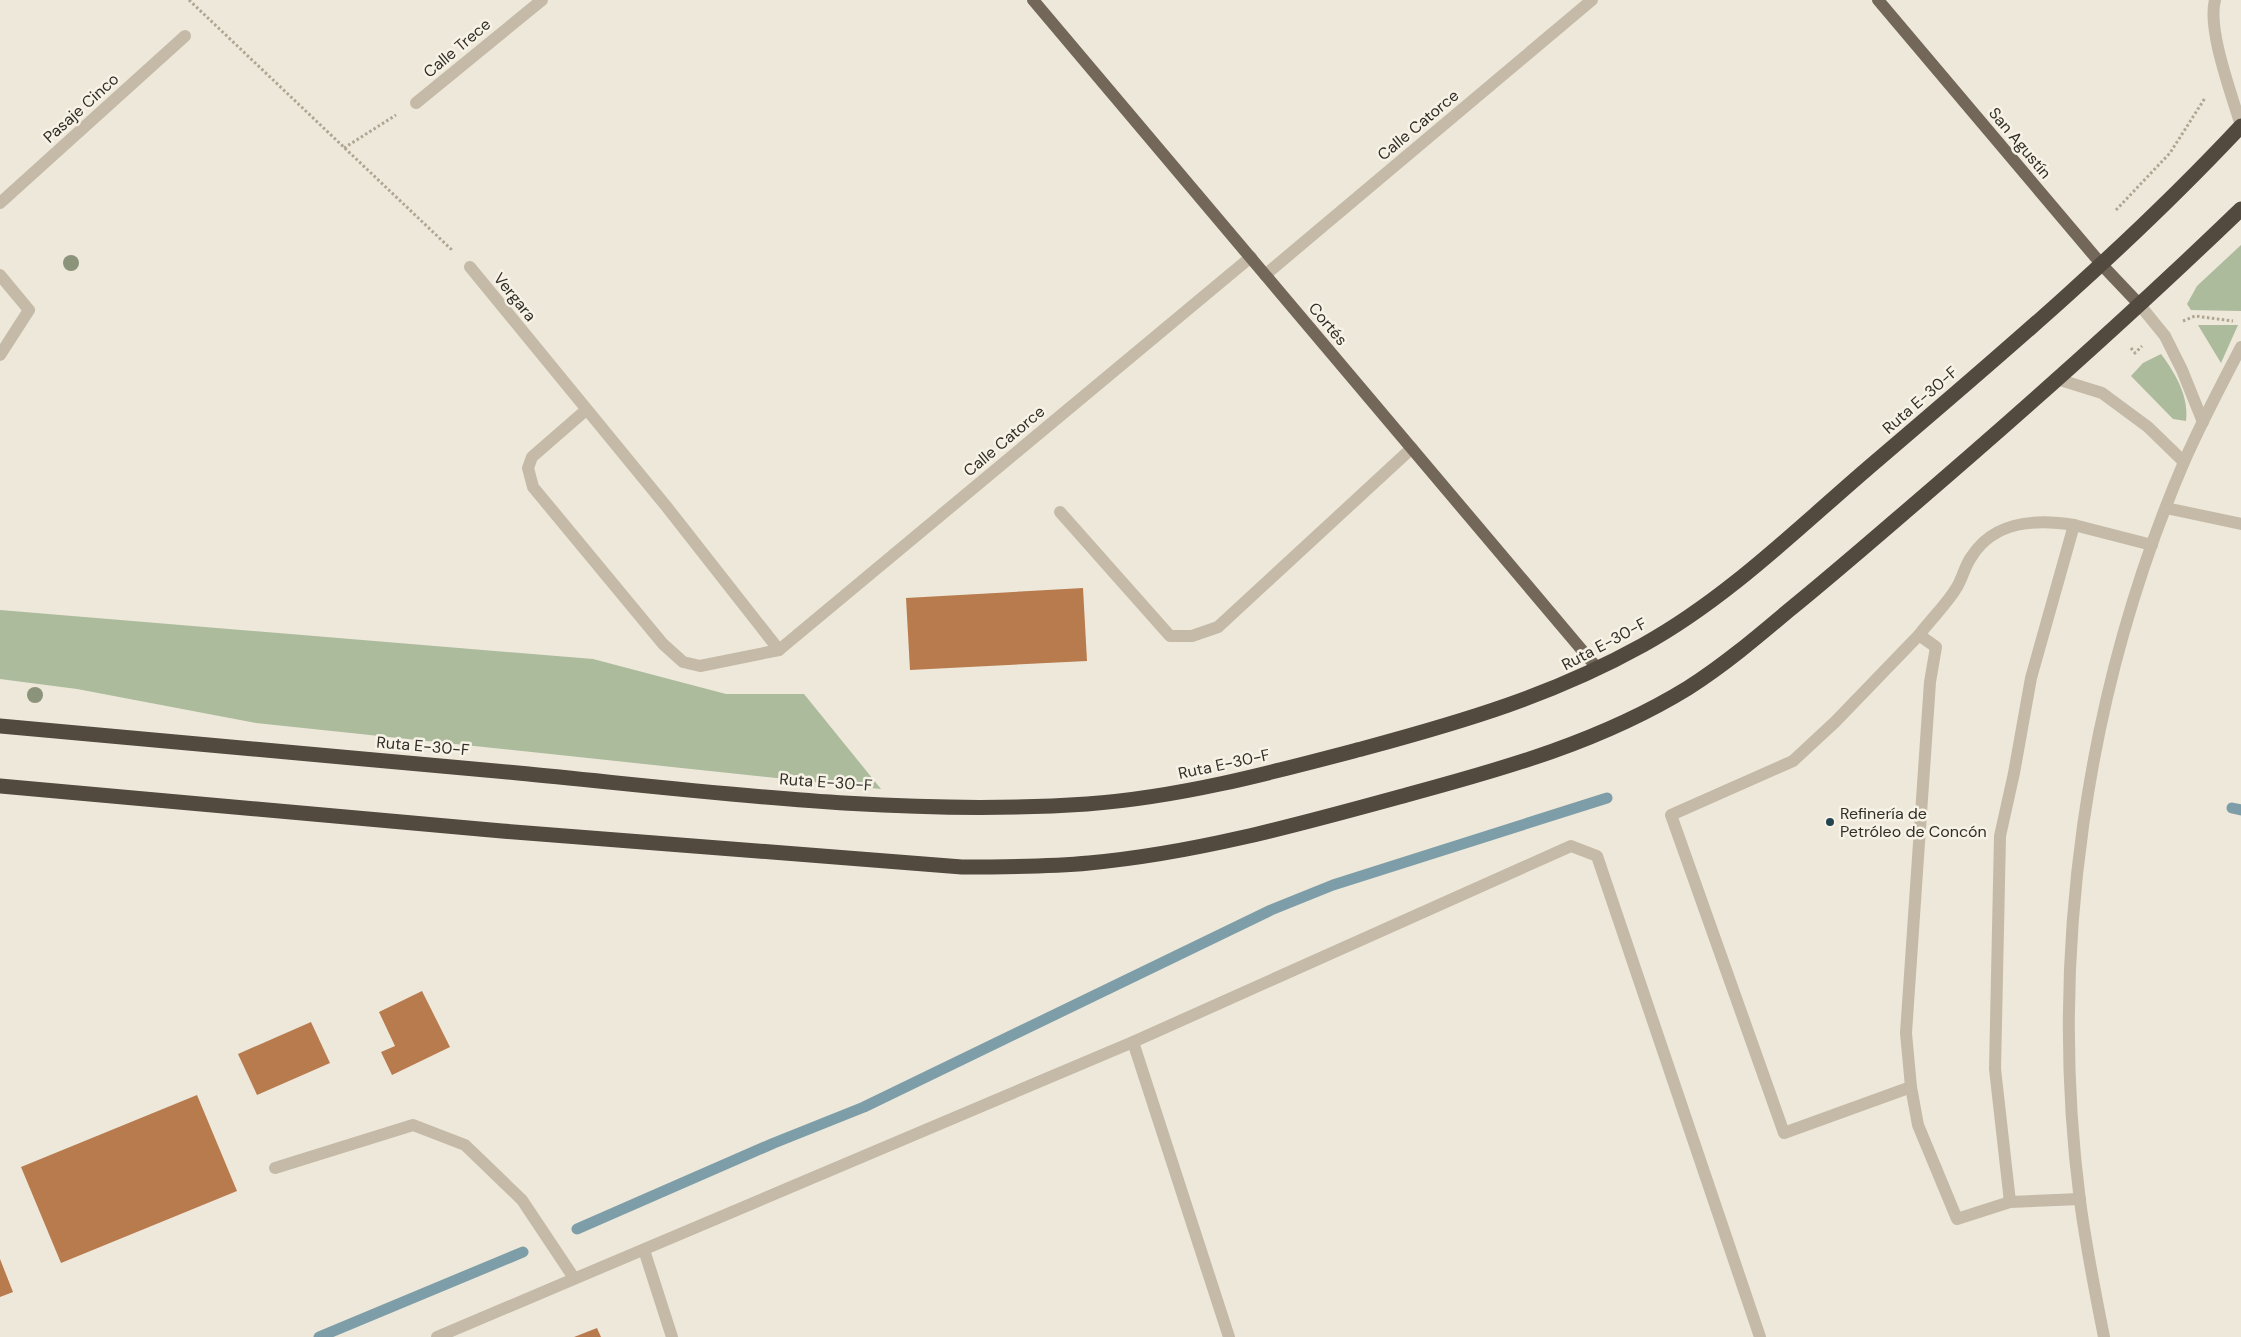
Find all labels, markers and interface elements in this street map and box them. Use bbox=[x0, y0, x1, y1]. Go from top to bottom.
street label: Calle Trece bbox=[419, 14, 495, 82]
street label: Pasaje Cinco bbox=[39, 69, 123, 147]
street label: Calle Catorce bbox=[1373, 85, 1463, 165]
street label: San Agustín bbox=[1984, 103, 2056, 183]
street label: Vergara bbox=[489, 268, 541, 326]
street label: Cortés bbox=[1304, 298, 1352, 350]
street label: Ruta E-30-F bbox=[1878, 361, 1962, 439]
street label: Calle Catorce bbox=[959, 401, 1049, 481]
street label: Ruta E-30-F bbox=[1558, 613, 1650, 675]
street label: Ruta E-30-F bbox=[376, 731, 471, 761]
street label: Ruta E-30-F bbox=[1176, 744, 1272, 784]
street label: Ruta E-30-F bbox=[779, 768, 874, 796]
place label: Refinería de Petróleo de Concón bbox=[1840, 803, 1987, 842]
marker: Refinería de Petróleo de Concón bbox=[1824, 816, 1836, 828]

